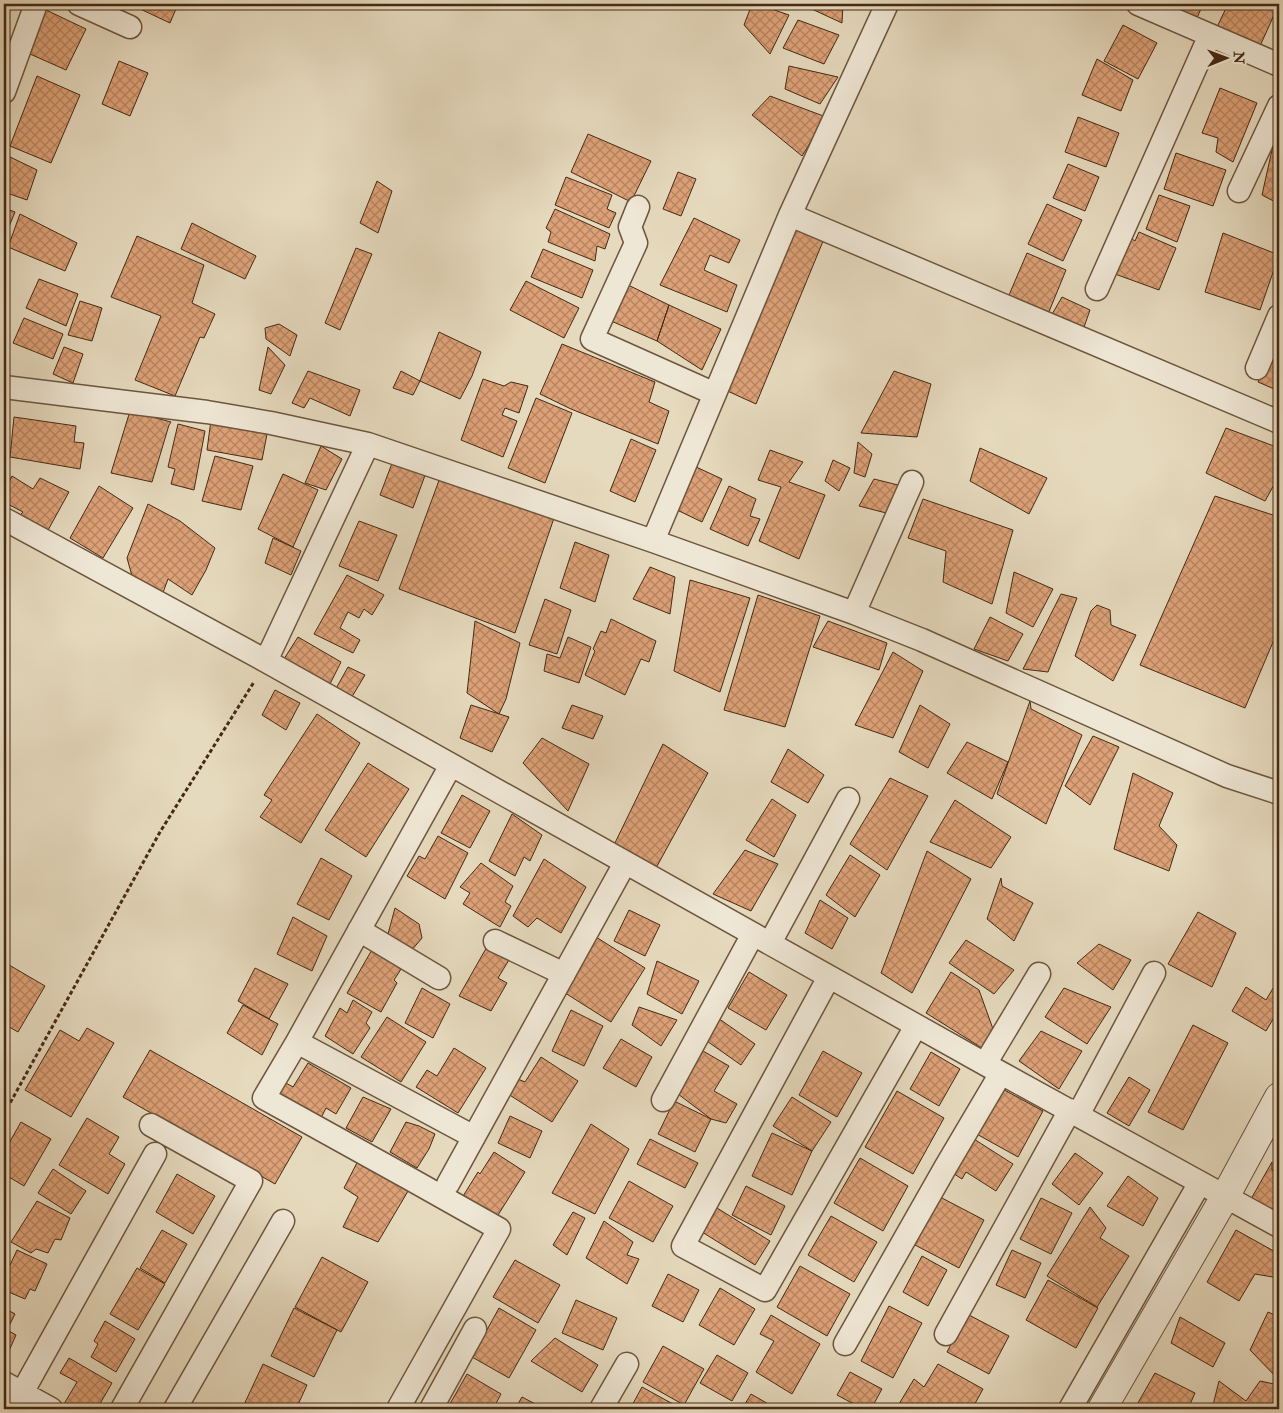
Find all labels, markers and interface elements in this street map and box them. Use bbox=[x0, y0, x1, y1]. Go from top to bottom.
north arrow bbox=[1200, 32, 1250, 82]
text: N bbox=[1230, 50, 1247, 65]

